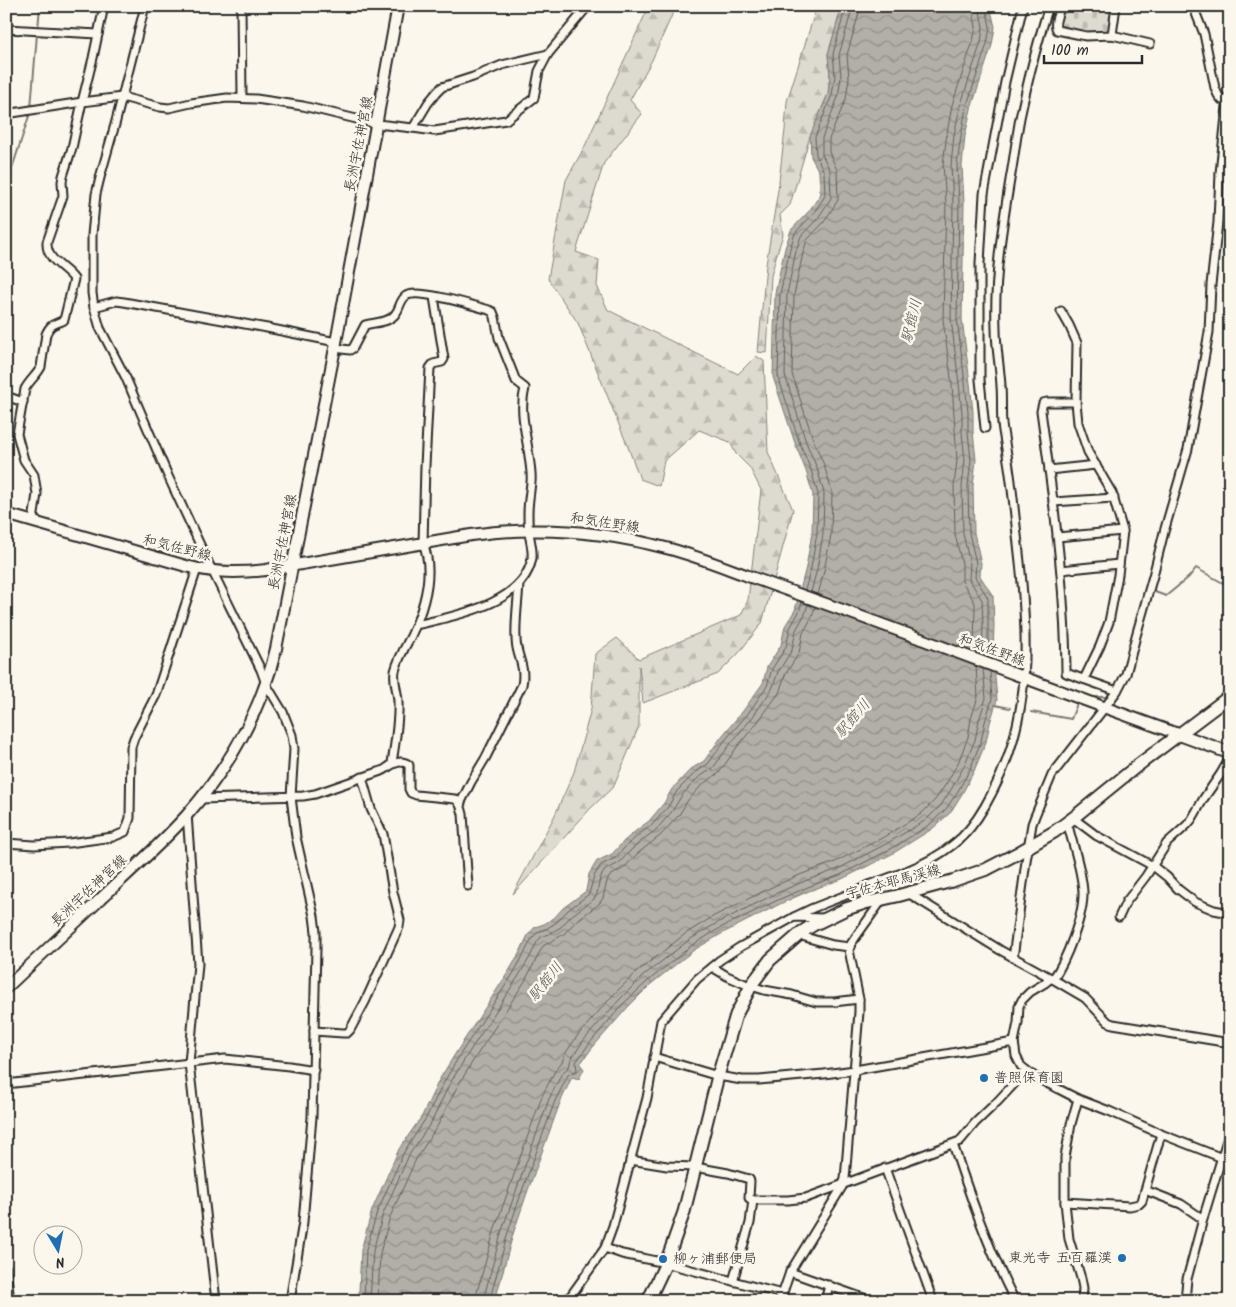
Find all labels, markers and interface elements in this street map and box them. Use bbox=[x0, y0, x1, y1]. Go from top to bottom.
scale bar bbox=[1044, 32, 1141, 64]
text: 100 m bbox=[1051, 39, 1089, 63]
street label: 長洲宇佐神宮線 bbox=[339, 94, 379, 194]
water label: 駅館川 bbox=[895, 296, 929, 346]
street label: 長洲宇佐神宮線 bbox=[263, 492, 303, 592]
street label: 和気佐野線 bbox=[569, 507, 641, 539]
street label: 和気佐野線 bbox=[140, 529, 214, 567]
street label: 和気佐野線 bbox=[955, 628, 1029, 672]
water label: 駅館川 bbox=[829, 694, 877, 744]
street label: 長洲宇佐神宮線 bbox=[46, 850, 132, 932]
street label: 宇佐本耶馬渓線 bbox=[843, 859, 943, 905]
water label: 駅館川 bbox=[523, 957, 569, 1007]
place label: 普照保育園 bbox=[994, 1067, 1064, 1089]
marker: 普照保育園 bbox=[978, 1072, 990, 1084]
north arrow bbox=[32, 1224, 82, 1274]
place label: 東光寺 五百羅漢 bbox=[1008, 1247, 1112, 1269]
place label: 柳ヶ浦郵便局 bbox=[673, 1248, 757, 1270]
text: N bbox=[54, 1250, 66, 1273]
marker: 東光寺 五百羅漢 bbox=[1116, 1252, 1128, 1264]
marker: 柳ヶ浦郵便局 bbox=[657, 1253, 669, 1265]

